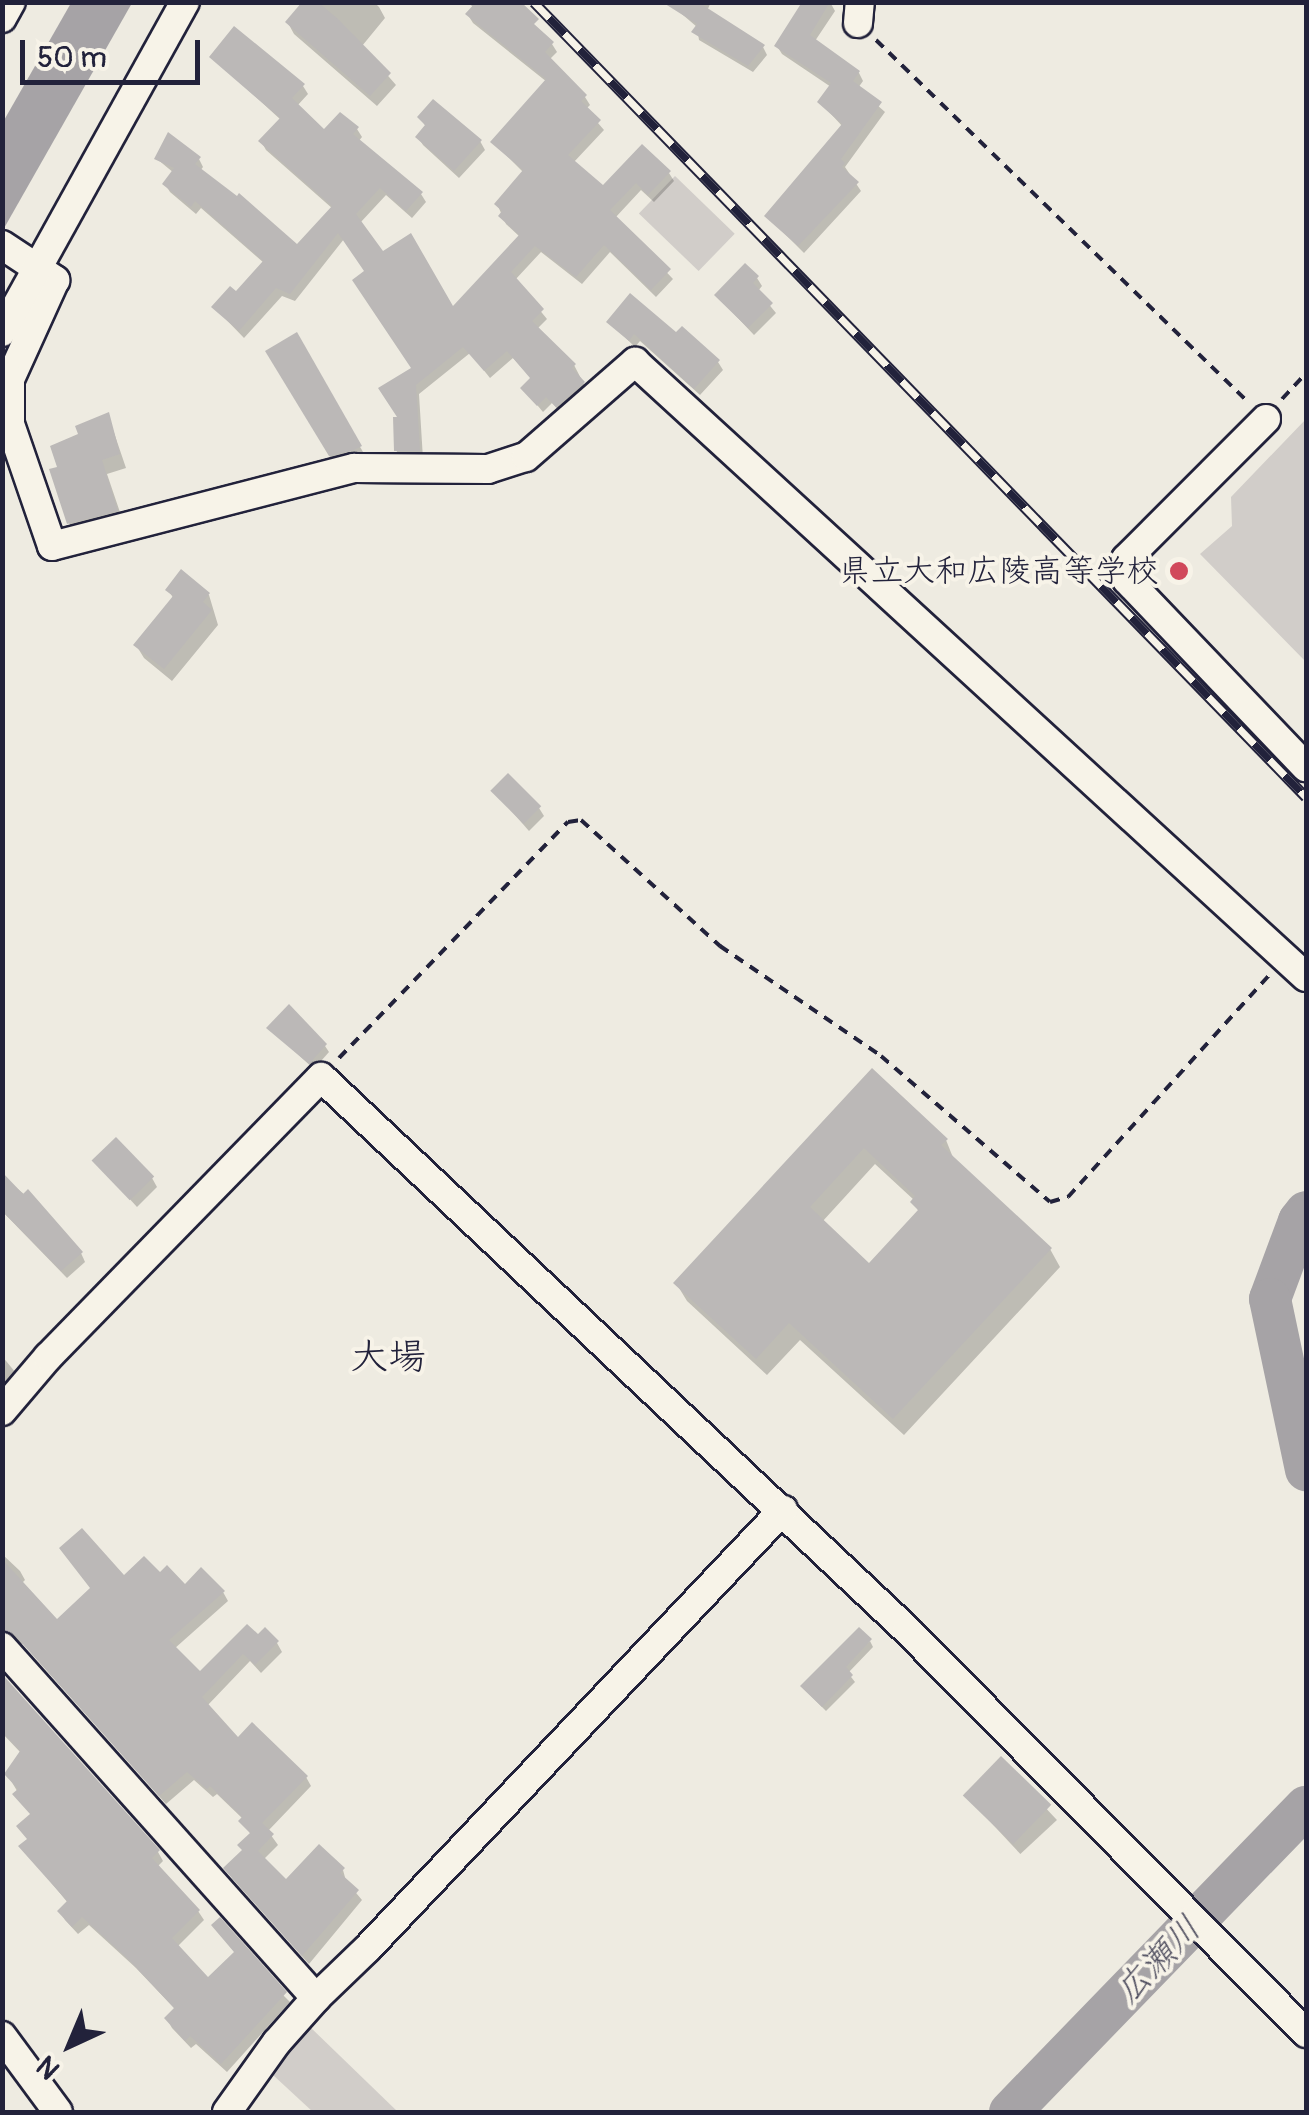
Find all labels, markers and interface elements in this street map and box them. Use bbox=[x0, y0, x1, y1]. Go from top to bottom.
scale bar bbox=[25, 20, 205, 82]
text: 50 m bbox=[37, 39, 107, 76]
place label: 県立大和広陵高等学校 bbox=[839, 552, 1159, 590]
marker: 県立大和広陵高等学校 bbox=[1168, 560, 1190, 582]
district label: 大場 bbox=[350, 1335, 426, 1381]
water label: 広瀬川 bbox=[1106, 1908, 1210, 2012]
north arrow bbox=[20, 1995, 120, 2095]
text: N bbox=[30, 2048, 68, 2086]

